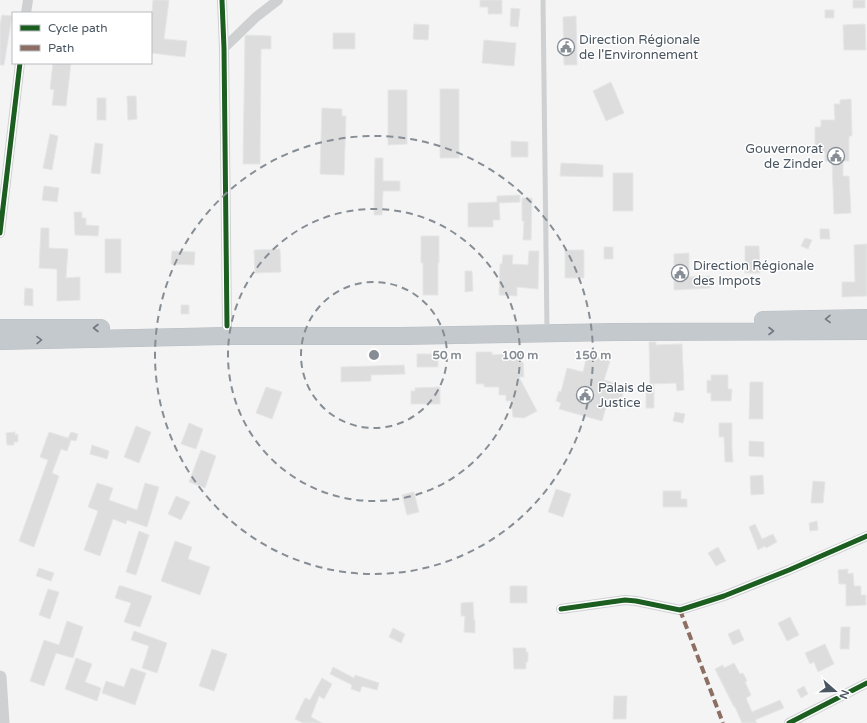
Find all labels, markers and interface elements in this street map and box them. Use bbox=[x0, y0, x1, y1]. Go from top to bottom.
legend bbox=[12, 12, 152, 64]
text: Cycle path bbox=[48, 21, 107, 35]
place label: Direction Régionale de l'Environnement bbox=[579, 32, 700, 63]
public building icon: Direction Régionale de l'Environnement bbox=[556, 37, 576, 57]
text: Path bbox=[48, 41, 74, 55]
place label: Gouvernorat de Zinder bbox=[745, 141, 823, 172]
public building icon: Gouvernorat de Zinder bbox=[826, 146, 846, 166]
place label: Direction Régionale des Impots bbox=[693, 258, 814, 289]
public building icon: Direction Régionale des Impots bbox=[670, 263, 690, 283]
one-way arrow bbox=[825, 315, 831, 323]
one-way arrow bbox=[93, 324, 99, 332]
one-way arrow bbox=[768, 327, 774, 335]
one-way arrow bbox=[36, 336, 42, 344]
centre of rings bbox=[367, 348, 381, 362]
text: 50 m bbox=[432, 348, 462, 362]
text: 100 m bbox=[502, 348, 538, 362]
text: 150 m bbox=[575, 348, 611, 362]
place label: Palais de Justice bbox=[598, 380, 653, 411]
public building icon: Palais de Justice bbox=[575, 385, 595, 405]
north arrow bbox=[815, 671, 855, 711]
text: N bbox=[836, 688, 852, 701]

